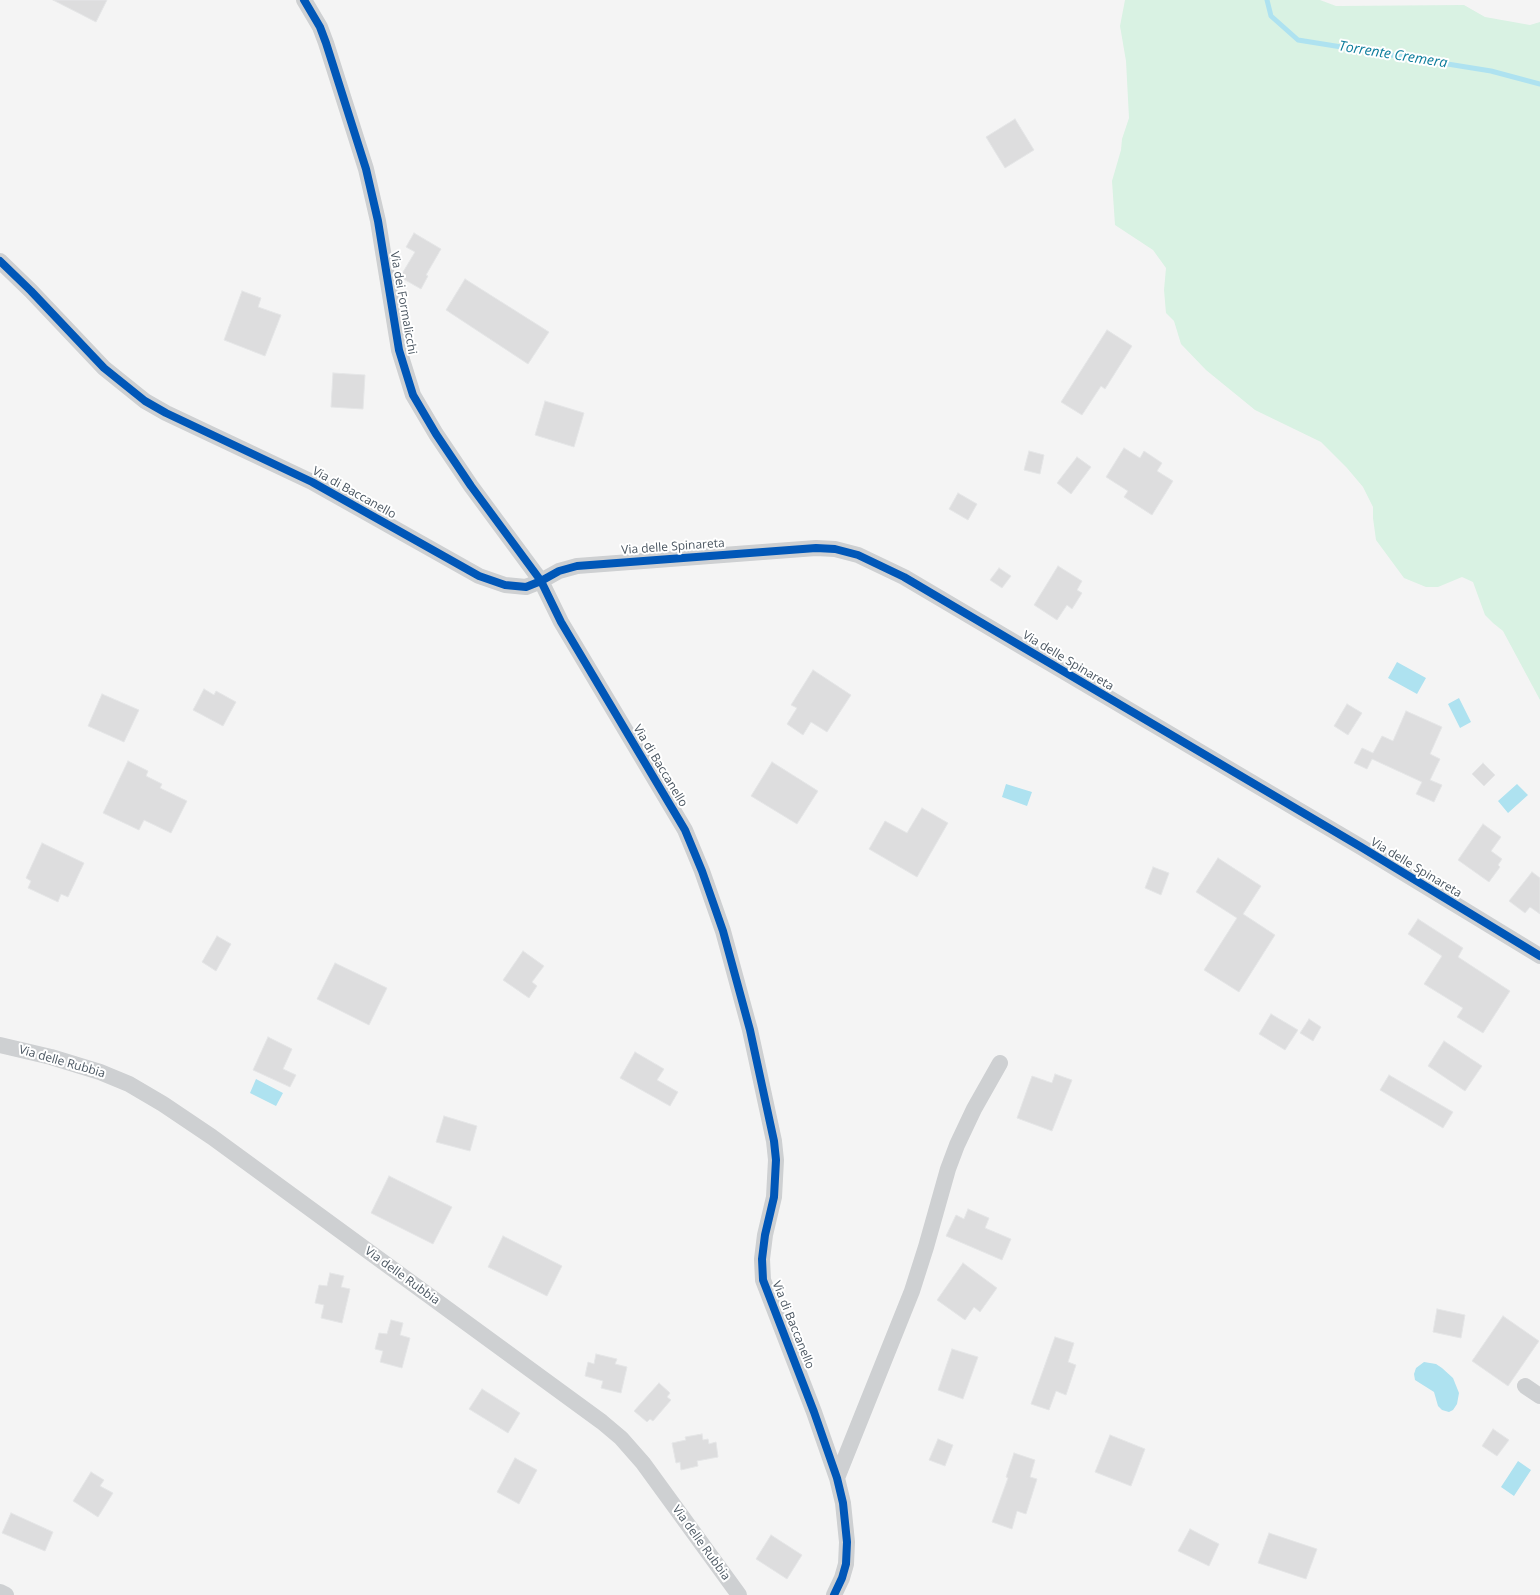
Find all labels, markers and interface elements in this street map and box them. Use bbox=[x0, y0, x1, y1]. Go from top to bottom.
water label: Torrente Cremera bbox=[1338, 38, 1448, 72]
street label: Via dei Formalicchi bbox=[387, 250, 419, 356]
street label: Via di Baccanello bbox=[310, 464, 398, 522]
street label: Via delle Spinareta bbox=[621, 536, 725, 558]
street label: Via delle Spinareta bbox=[1020, 628, 1116, 694]
street label: Via di Baccanello bbox=[630, 722, 690, 810]
street label: Via delle Spinareta bbox=[1368, 835, 1464, 901]
street label: Via delle Rubbia bbox=[17, 1043, 107, 1081]
street label: Via delle Rubbia bbox=[362, 1244, 442, 1308]
street label: Via di Baccanello bbox=[769, 1279, 817, 1371]
street label: Via delle Rubbia bbox=[669, 1503, 733, 1583]

